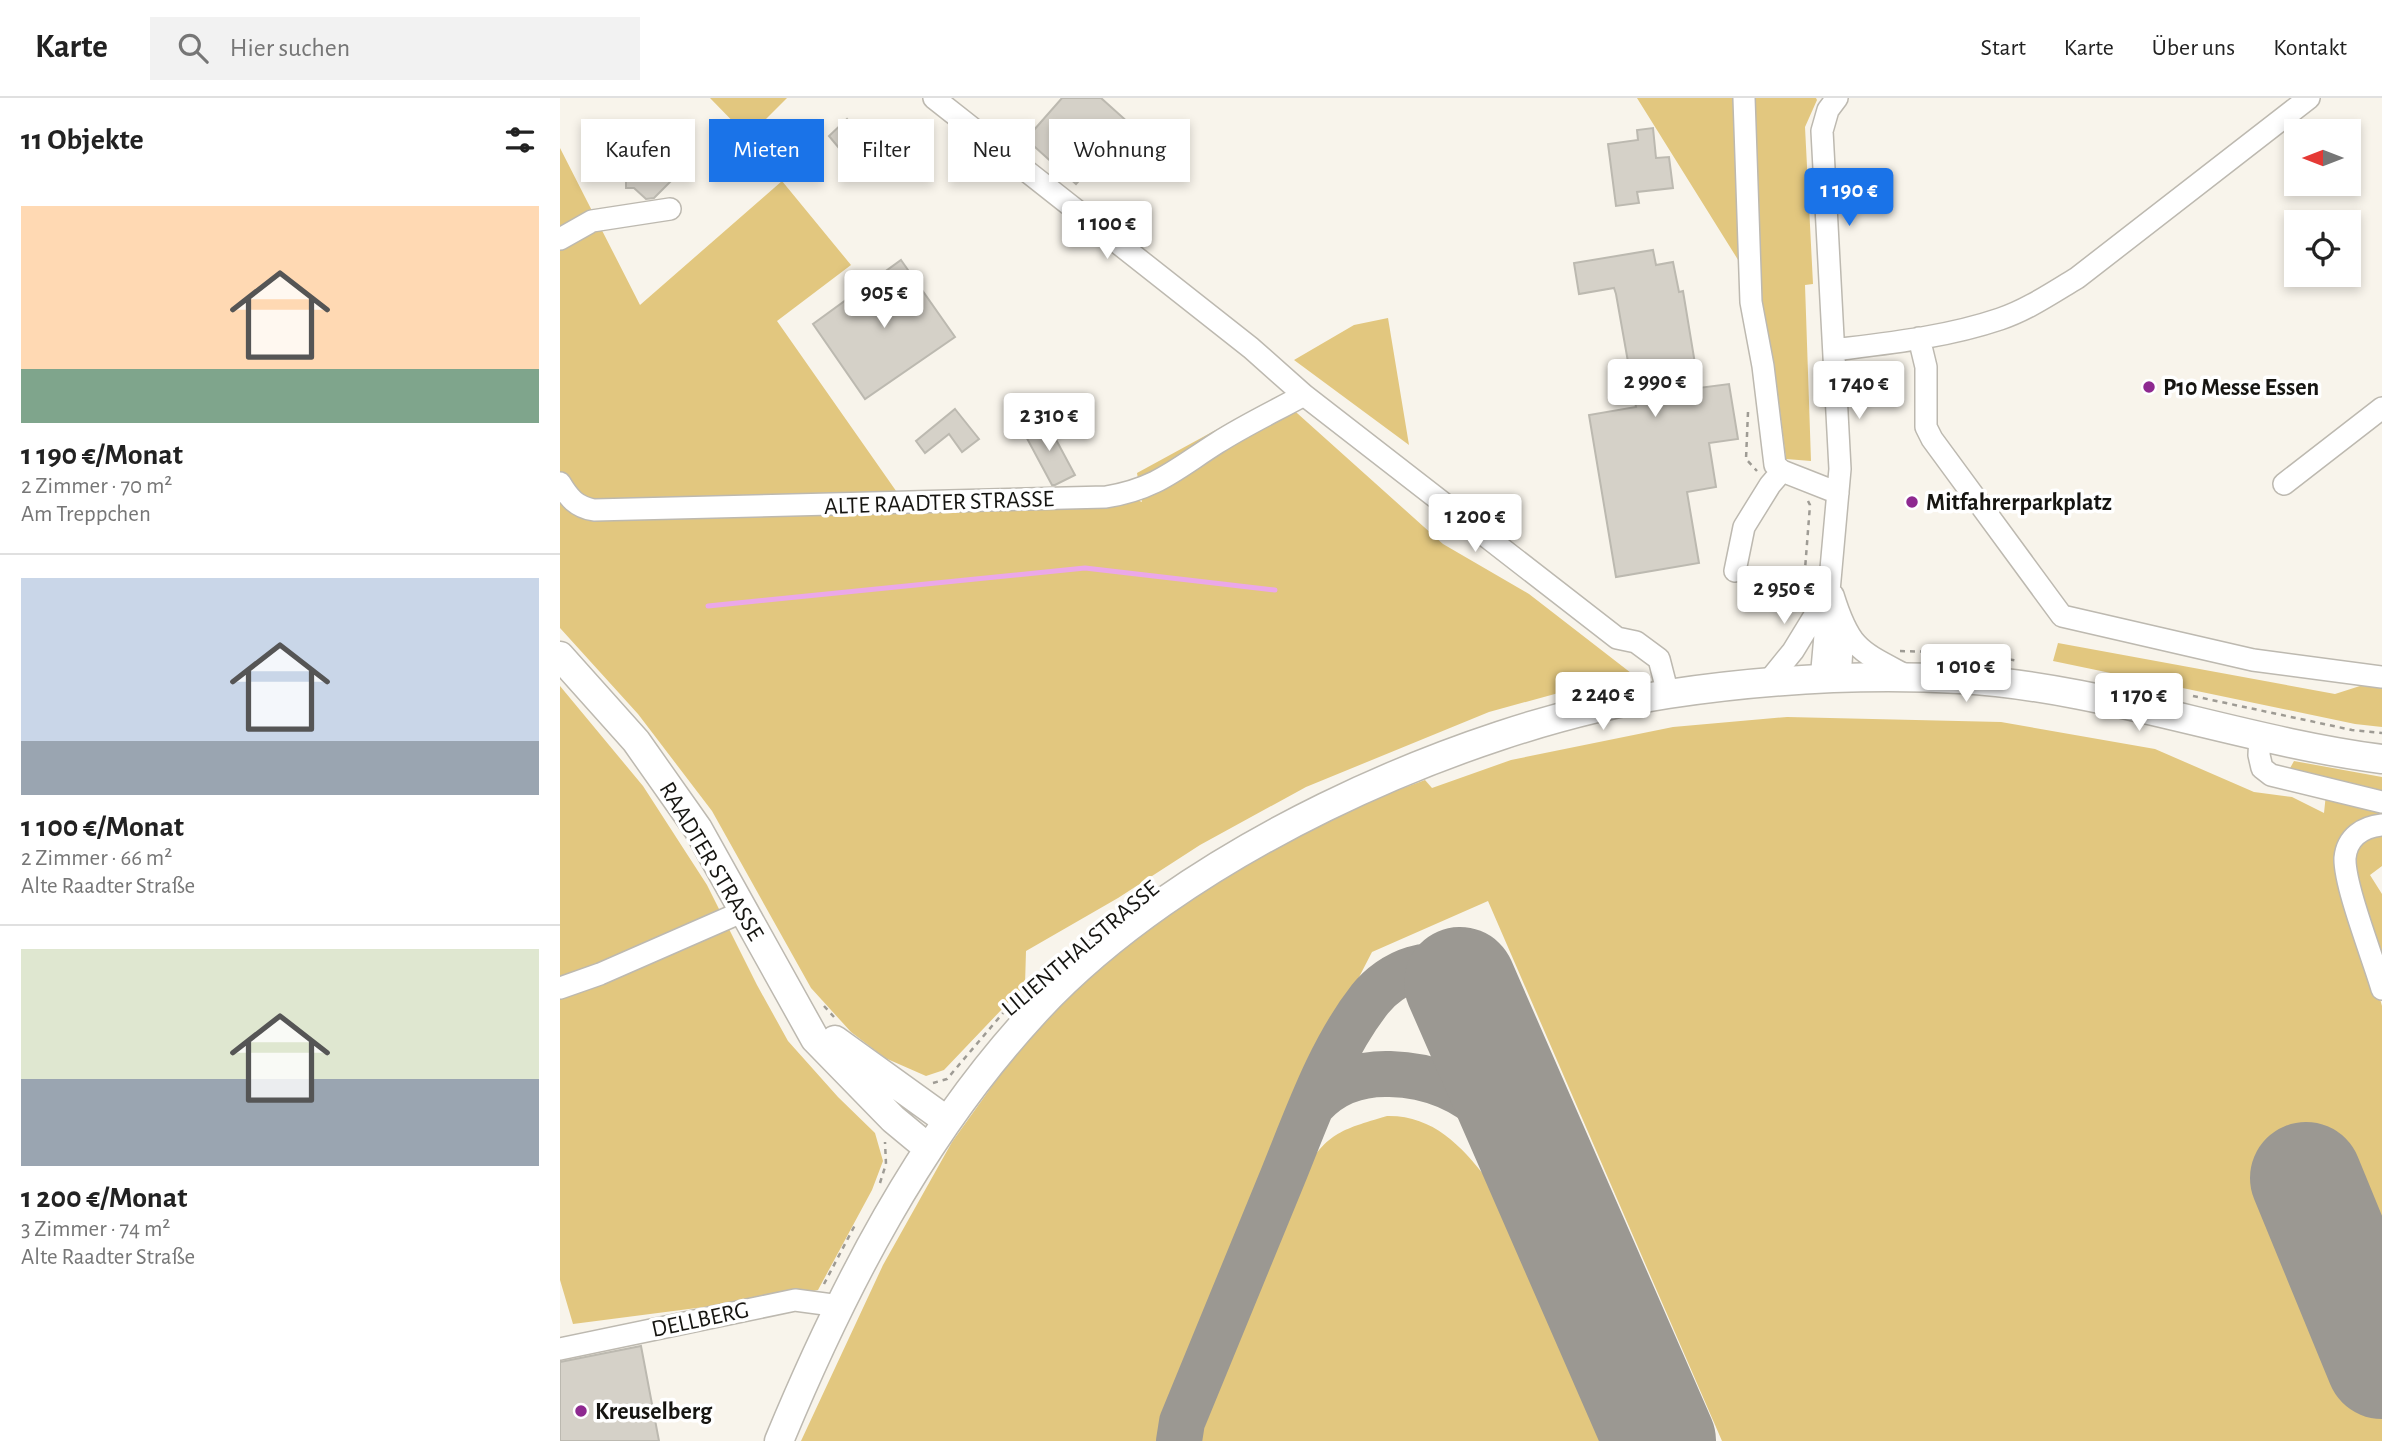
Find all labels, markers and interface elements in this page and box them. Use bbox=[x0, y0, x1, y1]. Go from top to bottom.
search box bbox=[150, 17, 640, 80]
icon: search bbox=[174, 29, 212, 67]
text: Karte bbox=[35, 31, 108, 64]
text: Hier suchen bbox=[230, 35, 350, 61]
text: Start bbox=[1981, 36, 2026, 60]
text: Karte bbox=[2064, 36, 2114, 60]
text: Über uns bbox=[2152, 36, 2235, 60]
text: Kontakt bbox=[2273, 36, 2347, 60]
chip: Kaufen bbox=[581, 119, 695, 182]
chip: Mieten bbox=[709, 119, 824, 182]
chip: Filter bbox=[838, 119, 934, 182]
chip: Neu bbox=[948, 119, 1035, 182]
chip: Wohnung bbox=[1049, 119, 1190, 182]
north arrow bbox=[2284, 119, 2361, 196]
map controls bbox=[2284, 119, 2361, 287]
icon: filters bbox=[501, 121, 539, 159]
text: 11 Objekte bbox=[21, 125, 144, 155]
pin: 1 190 € bbox=[1784, 169, 1914, 228]
text: 1 190 € bbox=[1820, 179, 1878, 202]
pin: 1 100 € bbox=[1042, 202, 1172, 261]
button: locate bbox=[2284, 210, 2361, 287]
text: 1 100 € bbox=[1078, 212, 1136, 235]
icon: home bbox=[217, 252, 343, 378]
pin: 905 € bbox=[835, 271, 933, 330]
text: 905 € bbox=[860, 281, 908, 304]
pin: 2 990 € bbox=[1590, 360, 1720, 419]
pin: 1 740 € bbox=[1794, 362, 1924, 421]
text: 2 990 € bbox=[1624, 370, 1686, 393]
text: 1 740 € bbox=[1829, 372, 1889, 395]
place label: P10 Messe Essen bbox=[2163, 376, 2319, 400]
marker: P10 Messe Essen bbox=[2141, 379, 2157, 395]
pin: 2 310 € bbox=[984, 394, 1114, 453]
text: 2 310 € bbox=[1020, 404, 1078, 427]
text: 1 190 €/Monat bbox=[21, 440, 183, 470]
text: 2 Zimmer · 70 m² bbox=[21, 475, 172, 498]
street label: ALTE RAADTER STRASSE bbox=[824, 487, 1055, 519]
place label: Mitfahrerparkplatz bbox=[1926, 491, 2112, 515]
pin: 1 200 € bbox=[1410, 494, 1540, 554]
marker: Mitfahrerparkplatz bbox=[1904, 494, 1920, 510]
text: Am Treppchen bbox=[21, 503, 151, 526]
text: 1 200 € bbox=[1445, 505, 1505, 528]
pin: 2 950 € bbox=[1719, 566, 1849, 626]
text: 2 950 € bbox=[1753, 577, 1815, 600]
icon: home bbox=[217, 624, 343, 750]
pin: 1 010 € bbox=[1901, 644, 2031, 704]
text: 1 010 € bbox=[1937, 655, 1995, 678]
pin: 2 240 € bbox=[1538, 672, 1668, 732]
pin: 1 170 € bbox=[2074, 674, 2204, 733]
text: 2 240 € bbox=[1572, 683, 1634, 706]
text: 1 170 € bbox=[2111, 684, 2167, 707]
street label: RAADTER STRASSE bbox=[654, 778, 768, 945]
text: 1 100 €/Monat bbox=[21, 812, 184, 842]
text: 2 Zimmer · 66 m² bbox=[21, 847, 172, 870]
text: Alte Raadter Straße bbox=[21, 875, 195, 898]
street label: LILIENTHALSTRASSE bbox=[998, 876, 1164, 1021]
icon: home bbox=[217, 995, 343, 1121]
text: 1 200 €/Monat bbox=[21, 1183, 187, 1213]
text: 3 Zimmer · 74 m² bbox=[21, 1218, 170, 1241]
text: Alte Raadter Straße bbox=[21, 1246, 195, 1269]
street label: DELLBERG bbox=[649, 1298, 751, 1342]
place label: Kreuselberg bbox=[595, 1400, 713, 1424]
marker: Kreuselberg bbox=[573, 1403, 589, 1419]

